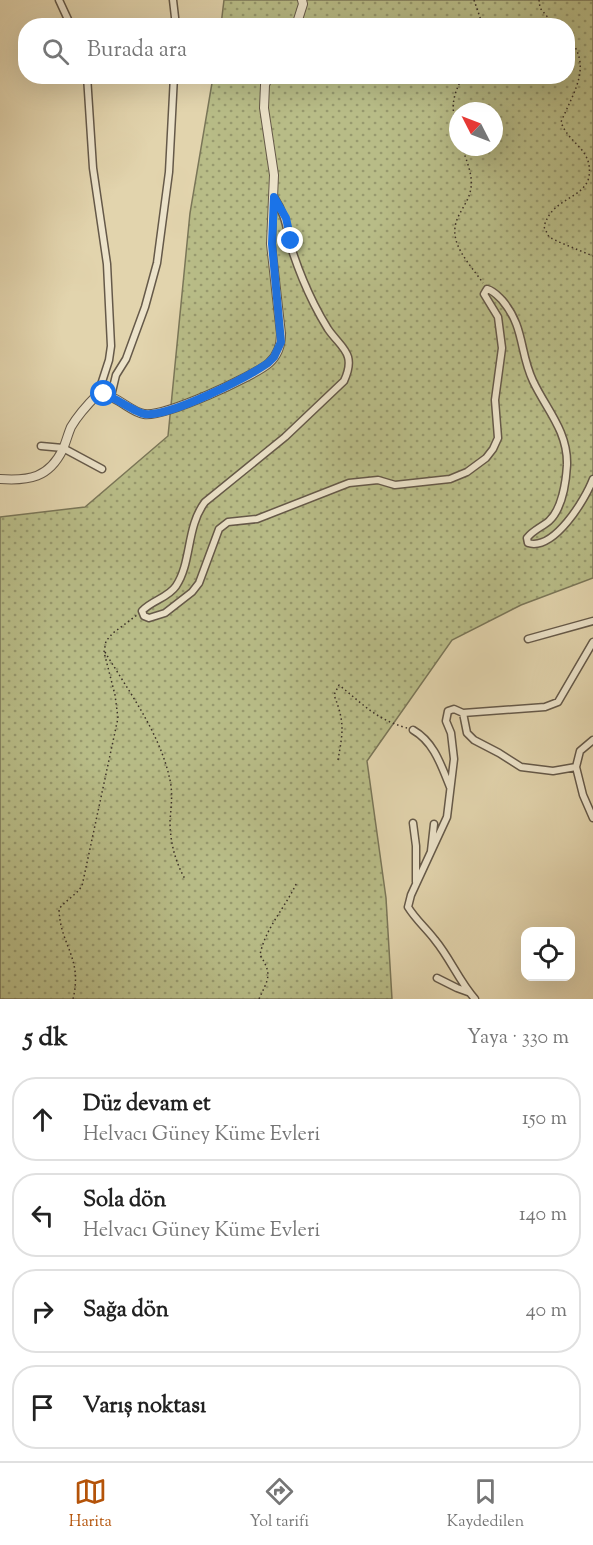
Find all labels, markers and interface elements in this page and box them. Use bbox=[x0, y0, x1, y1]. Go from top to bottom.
search box bbox=[18, 18, 575, 84]
icon: search bbox=[39, 35, 72, 68]
text: Burada ara bbox=[87, 35, 187, 67]
north arrow bbox=[449, 102, 503, 156]
route end bbox=[277, 227, 303, 253]
route start bbox=[90, 380, 116, 406]
map controls bbox=[521, 927, 575, 981]
button: locate bbox=[521, 927, 575, 981]
text: 5 dk bbox=[24, 1020, 68, 1057]
text: Yaya · 330 m bbox=[467, 1024, 569, 1053]
text: Düz devam et bbox=[83, 1089, 210, 1121]
icon: ahead bbox=[26, 1103, 59, 1136]
text: 150 m bbox=[522, 1105, 567, 1134]
text: Helvacı Güney Küme Evleri bbox=[83, 1121, 320, 1150]
text: Sola dön bbox=[83, 1185, 166, 1217]
icon: left bbox=[26, 1199, 59, 1232]
text: 140 m bbox=[519, 1201, 567, 1230]
text: Helvacı Güney Küme Evleri bbox=[83, 1217, 320, 1246]
icon: right bbox=[26, 1295, 59, 1328]
text: Sağa dön bbox=[83, 1295, 169, 1327]
text: 40 m bbox=[526, 1297, 567, 1326]
icon: arrive bbox=[26, 1391, 59, 1424]
text: Varış noktası bbox=[83, 1391, 206, 1423]
tab: Harita bbox=[69, 1475, 112, 1534]
tab: Yol tarifi bbox=[249, 1475, 309, 1534]
tab: Kaydedilen bbox=[447, 1475, 524, 1534]

